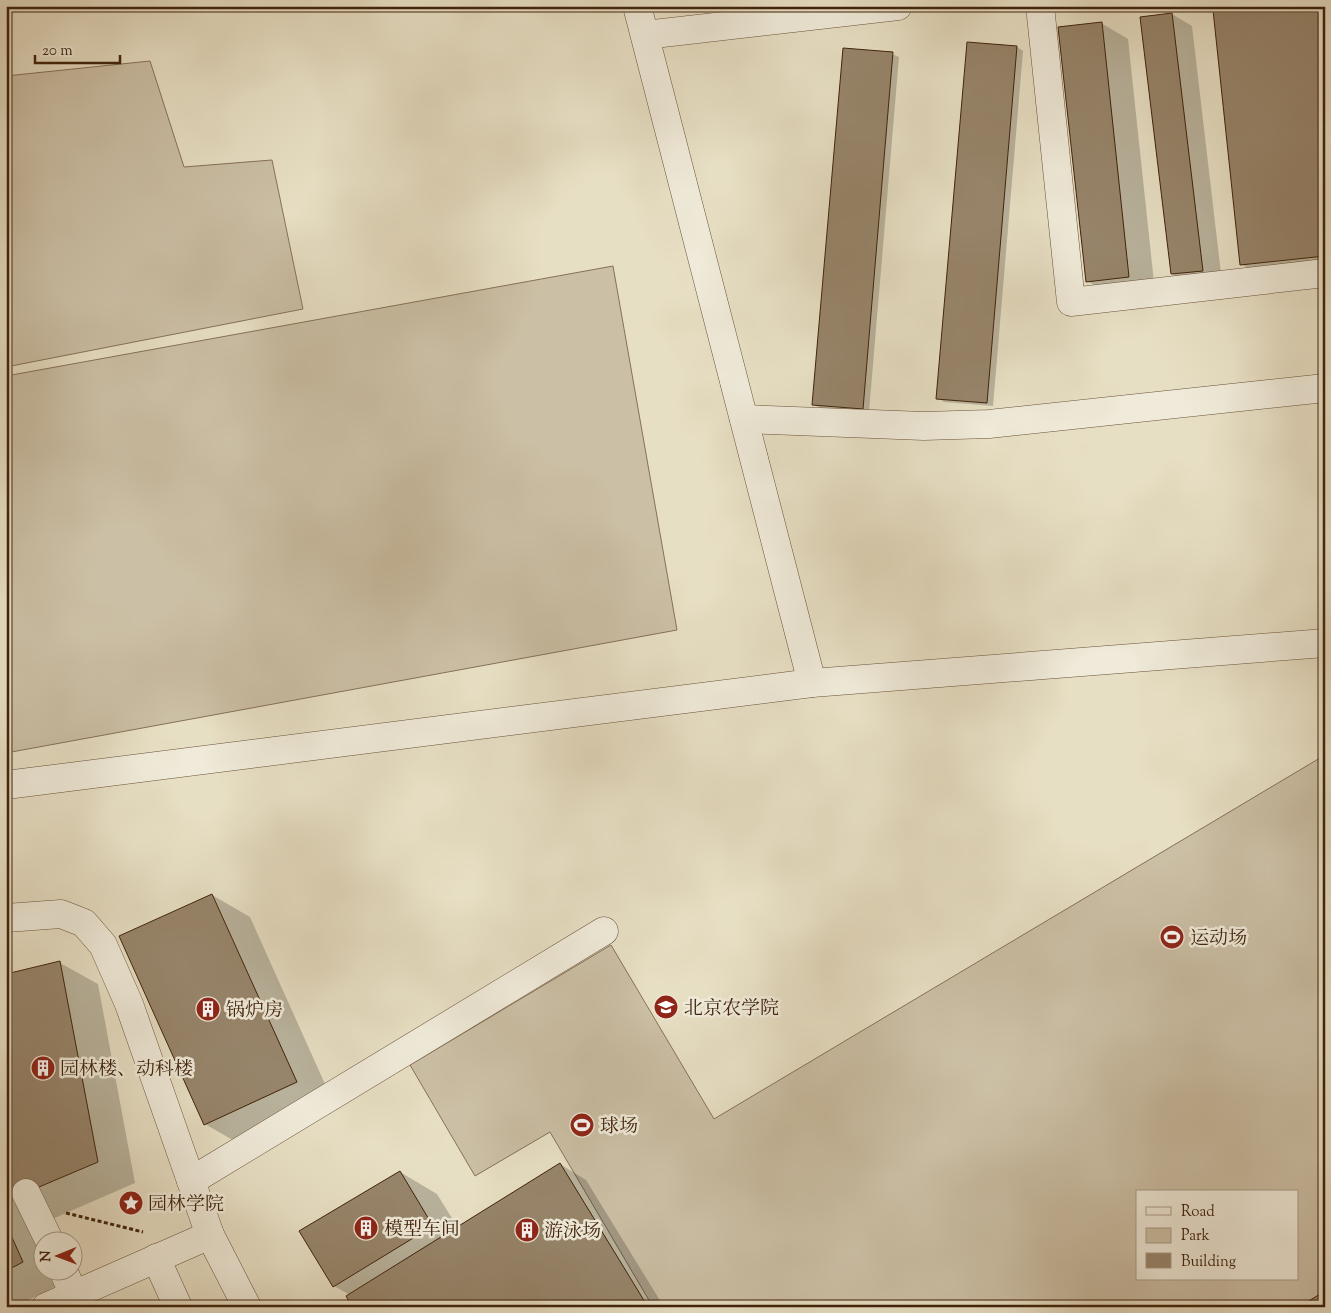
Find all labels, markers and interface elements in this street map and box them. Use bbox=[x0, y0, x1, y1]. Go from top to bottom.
scale bar bbox=[35, 32, 120, 64]
text: 20 m bbox=[42, 41, 73, 62]
sports icon: 运动场 bbox=[1159, 924, 1185, 950]
place label: 运动场 bbox=[1190, 926, 1247, 953]
school or university icon: 北京农学院 bbox=[653, 994, 679, 1020]
building icon: 锅炉房 bbox=[195, 996, 221, 1022]
place label: 北京农学院 bbox=[684, 996, 779, 1023]
place label: 锅炉房 bbox=[226, 998, 283, 1025]
building icon: 园林楼、动科楼 bbox=[30, 1055, 56, 1081]
place label: 园林楼、动科楼 bbox=[60, 1057, 193, 1084]
sports icon: 球场 bbox=[569, 1112, 595, 1138]
place label: 球场 bbox=[600, 1114, 638, 1141]
place icon: 园林学院 bbox=[118, 1190, 144, 1216]
legend bbox=[1136, 1190, 1298, 1280]
place label: 园林学院 bbox=[148, 1192, 224, 1219]
text: Road bbox=[1181, 1202, 1215, 1223]
building icon: 模型车间 bbox=[353, 1215, 379, 1241]
place label: 模型车间 bbox=[384, 1217, 460, 1244]
building icon: 游泳场 bbox=[514, 1217, 540, 1243]
place label: 游泳场 bbox=[544, 1219, 601, 1246]
text: Park bbox=[1181, 1226, 1210, 1247]
north arrow bbox=[32, 1230, 82, 1280]
text: N bbox=[37, 1250, 57, 1262]
text: Building bbox=[1181, 1252, 1236, 1273]

